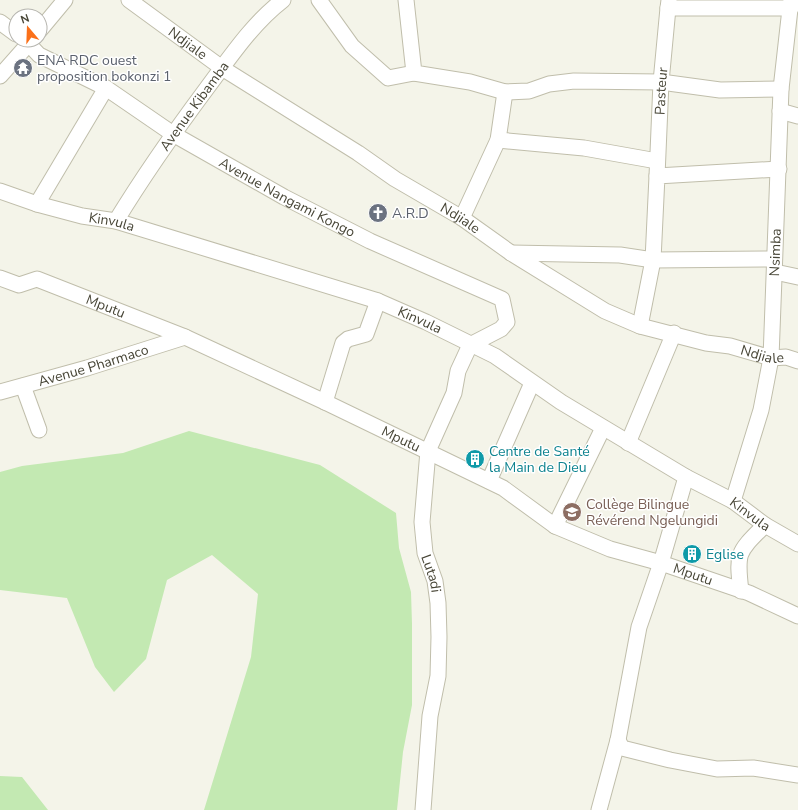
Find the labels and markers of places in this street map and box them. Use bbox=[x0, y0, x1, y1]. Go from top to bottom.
place label: ENA RDC ouest proposition bokonzi 1 bbox=[37, 51, 172, 86]
temple icon: ENA RDC ouest proposition bokonzi 1 bbox=[12, 57, 34, 79]
church icon: A.R.D bbox=[367, 202, 389, 224]
place label: A.R.D bbox=[392, 204, 429, 223]
place label: Centre de Santé la Main de Dieu bbox=[489, 442, 590, 477]
building icon: Centre de Santé la Main de Dieu bbox=[464, 448, 486, 470]
place label: Collège Bilingue Révérend Ngelungidi bbox=[586, 495, 718, 530]
school or university icon: Collège Bilingue Révérend Ngelungidi bbox=[561, 501, 583, 523]
building icon: Eglise bbox=[681, 543, 703, 565]
place label: Eglise bbox=[706, 545, 744, 564]

